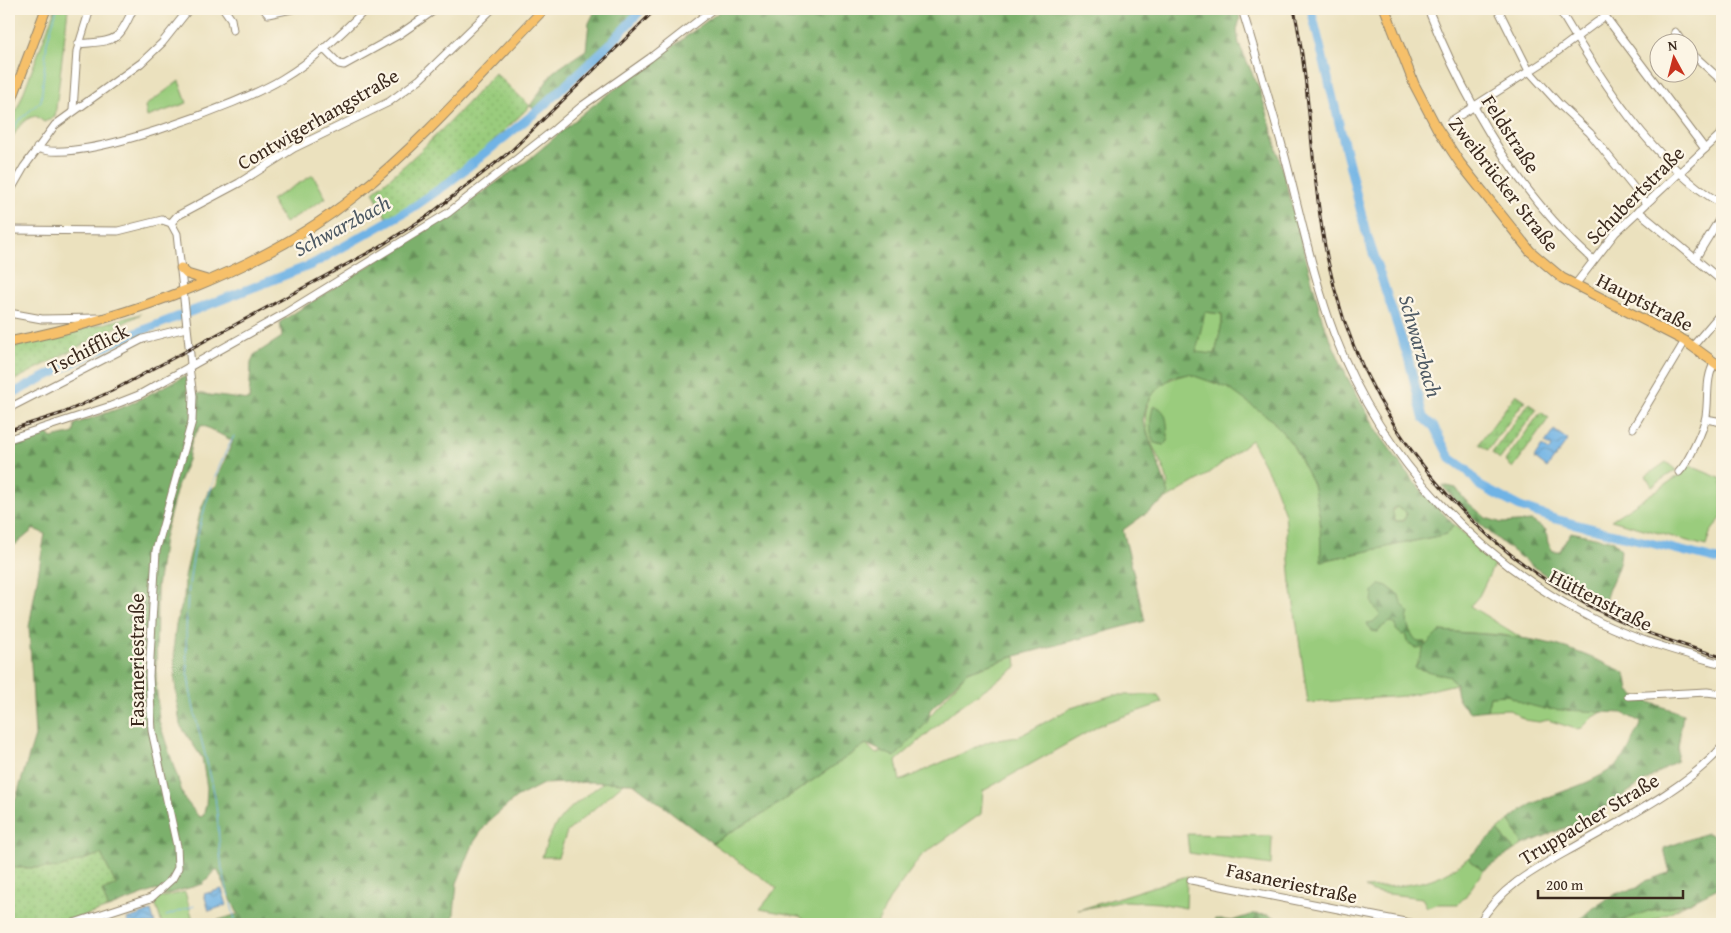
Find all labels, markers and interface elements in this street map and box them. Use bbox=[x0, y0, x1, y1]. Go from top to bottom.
north arrow bbox=[1648, 32, 1698, 82]
text: N bbox=[1667, 35, 1679, 56]
street label: Contwigerhangstraße bbox=[232, 60, 404, 177]
street label: Feldstraße bbox=[1475, 89, 1548, 179]
street label: Zweibrücker Straße bbox=[1442, 110, 1566, 257]
street label: Schubertstraße bbox=[1579, 139, 1691, 251]
water label: Schwarzbach bbox=[288, 187, 396, 264]
street label: Hauptstraße bbox=[1592, 265, 1699, 338]
water label: Schwarzbach bbox=[1391, 291, 1450, 401]
street label: Tschifflick bbox=[42, 315, 134, 381]
street label: Hüttenstraße bbox=[1545, 561, 1658, 638]
street label: Fasaneriestraße bbox=[122, 593, 151, 727]
street label: Truppacher Straße bbox=[1513, 765, 1664, 872]
street label: Fasaneriestraße bbox=[1224, 854, 1360, 911]
scale bar bbox=[1538, 868, 1684, 900]
text: 200 m bbox=[1546, 874, 1584, 895]

